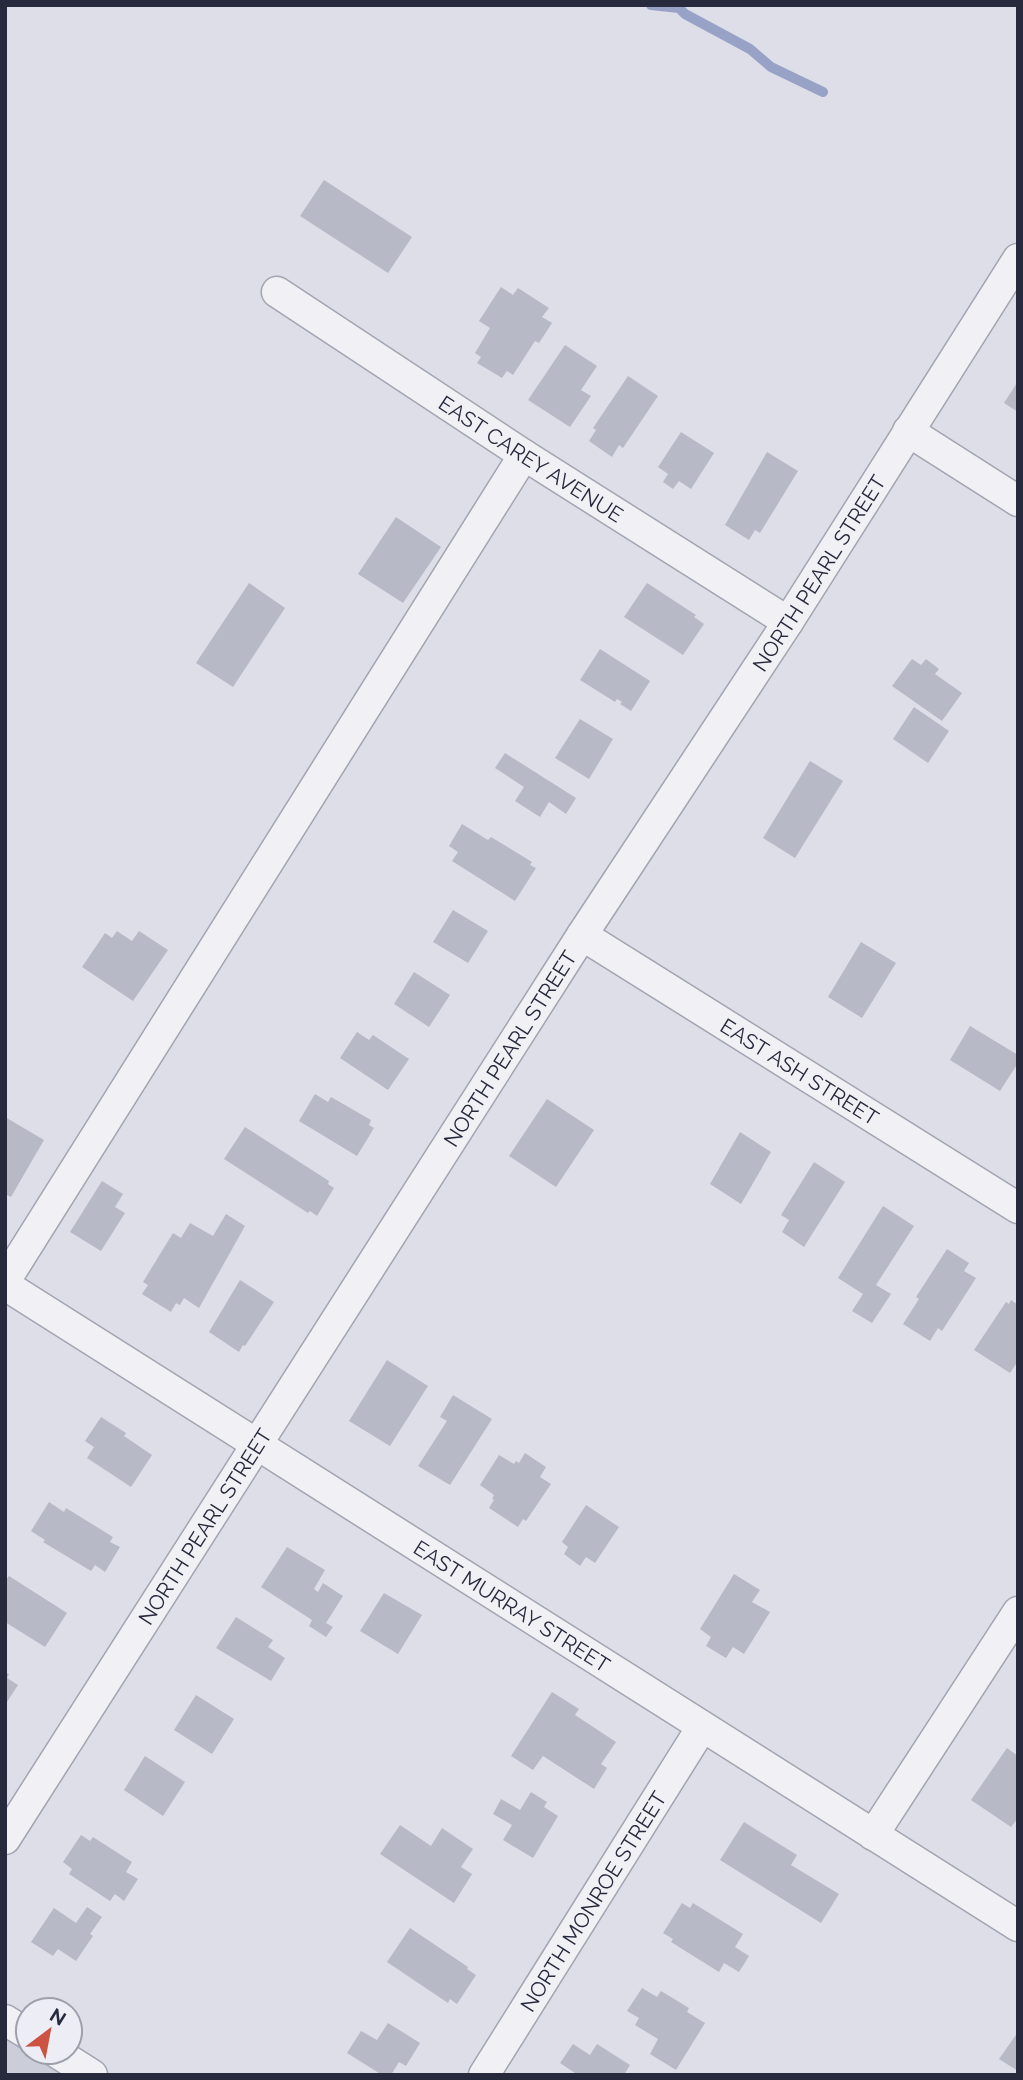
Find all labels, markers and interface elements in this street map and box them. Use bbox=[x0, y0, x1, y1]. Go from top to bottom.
street label: EAST CAREY AVENUE bbox=[434, 390, 628, 527]
street label: NORTH PEARL STREET bbox=[747, 470, 891, 676]
street label: NORTH PEARL STREET bbox=[438, 945, 582, 1151]
street label: EAST ASH STREET bbox=[716, 1013, 884, 1130]
street label: NORTH PEARL STREET bbox=[133, 1423, 276, 1629]
street label: EAST MURRAY STREET bbox=[409, 1535, 615, 1677]
street label: NORTH MONROE STREET bbox=[515, 1786, 671, 2016]
north arrow bbox=[14, 1996, 84, 2066]
text: N bbox=[46, 2003, 70, 2030]

